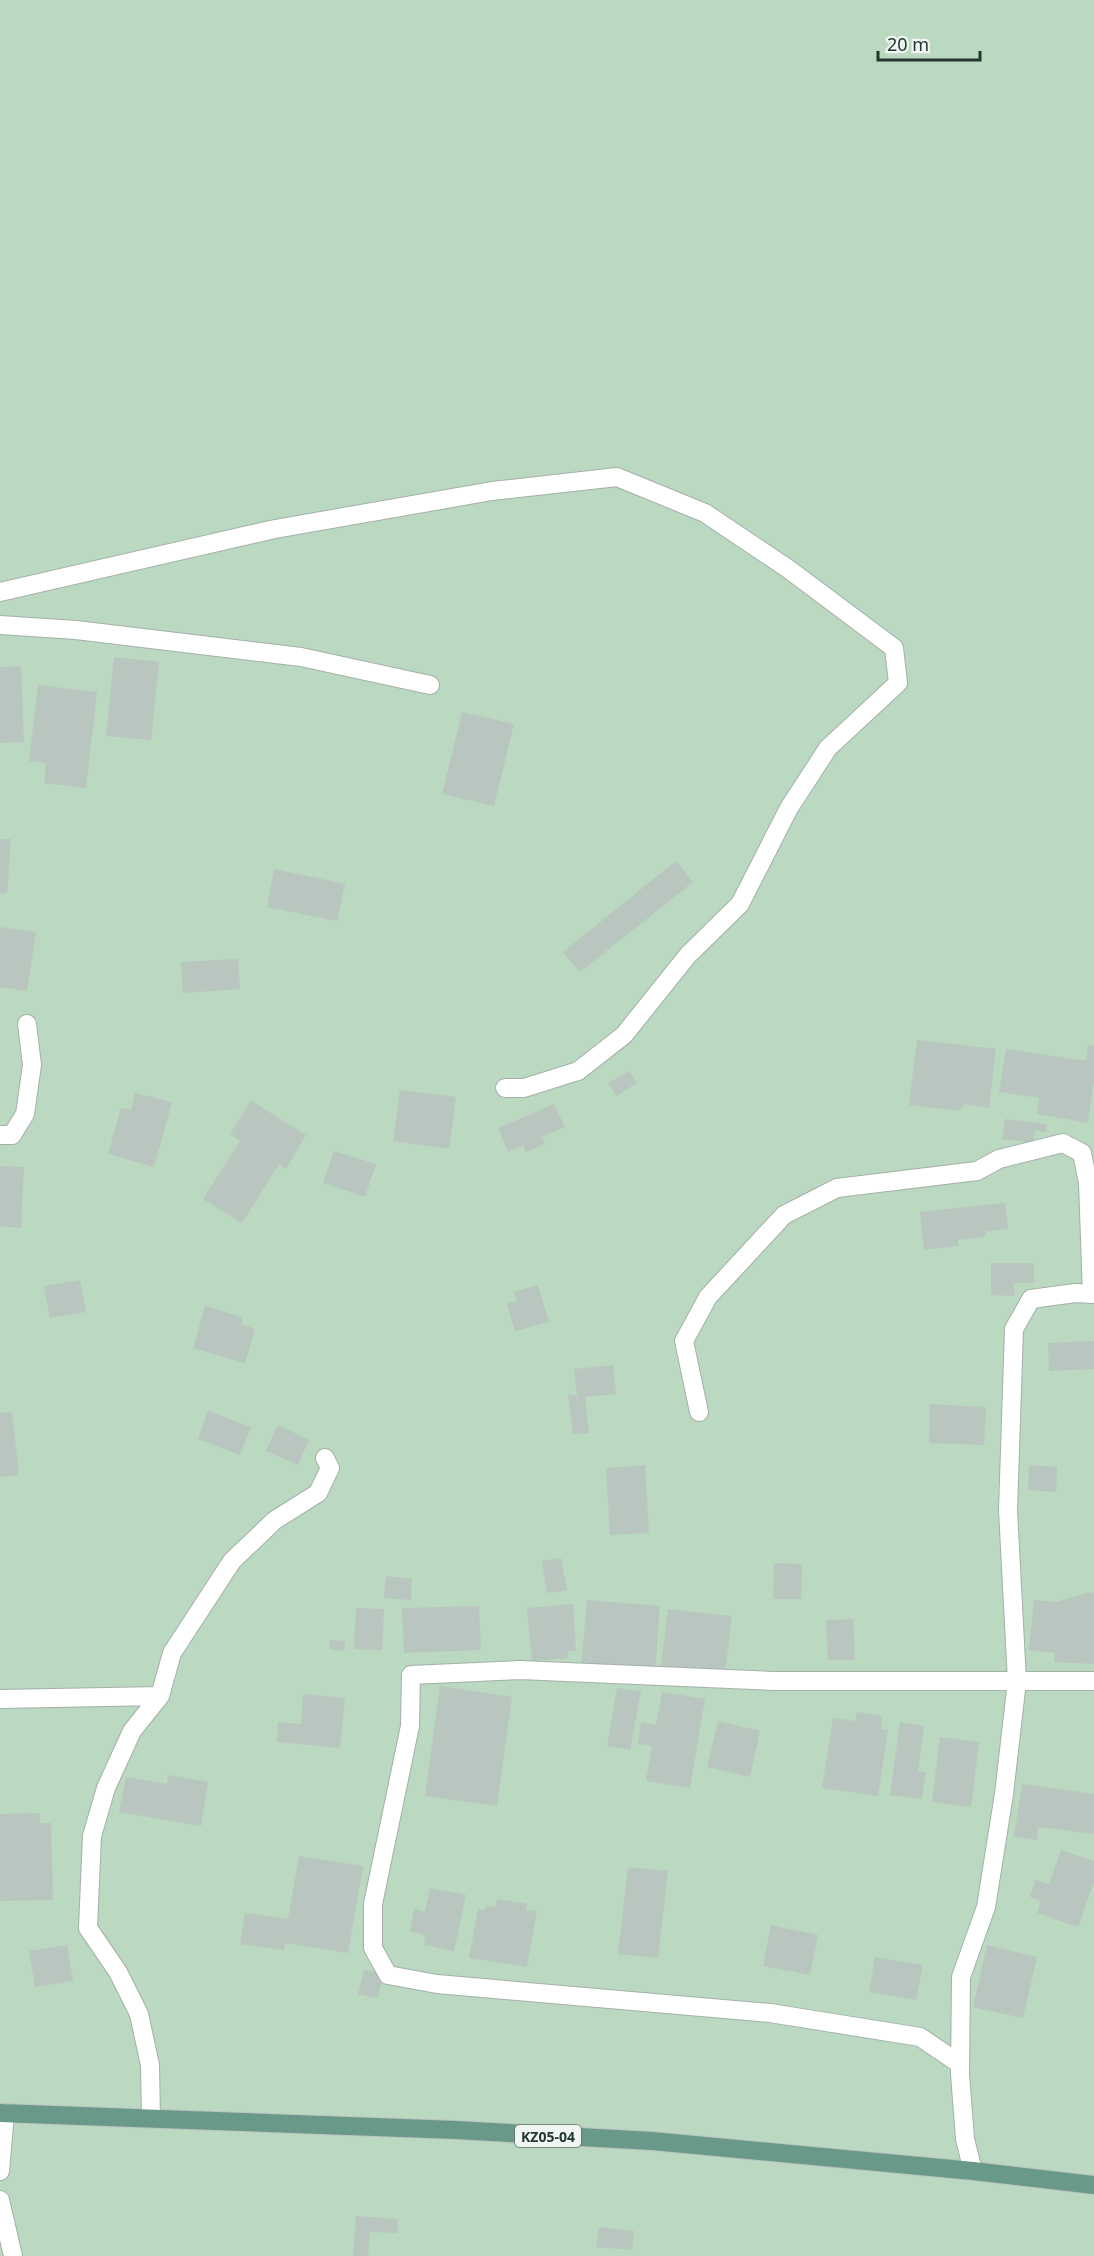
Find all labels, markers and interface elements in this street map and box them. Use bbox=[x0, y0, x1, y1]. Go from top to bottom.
scale bar bbox=[878, 24, 980, 62]
text: 20 m bbox=[887, 32, 929, 56]
road number: KZ05-04 bbox=[515, 2125, 581, 2147]

